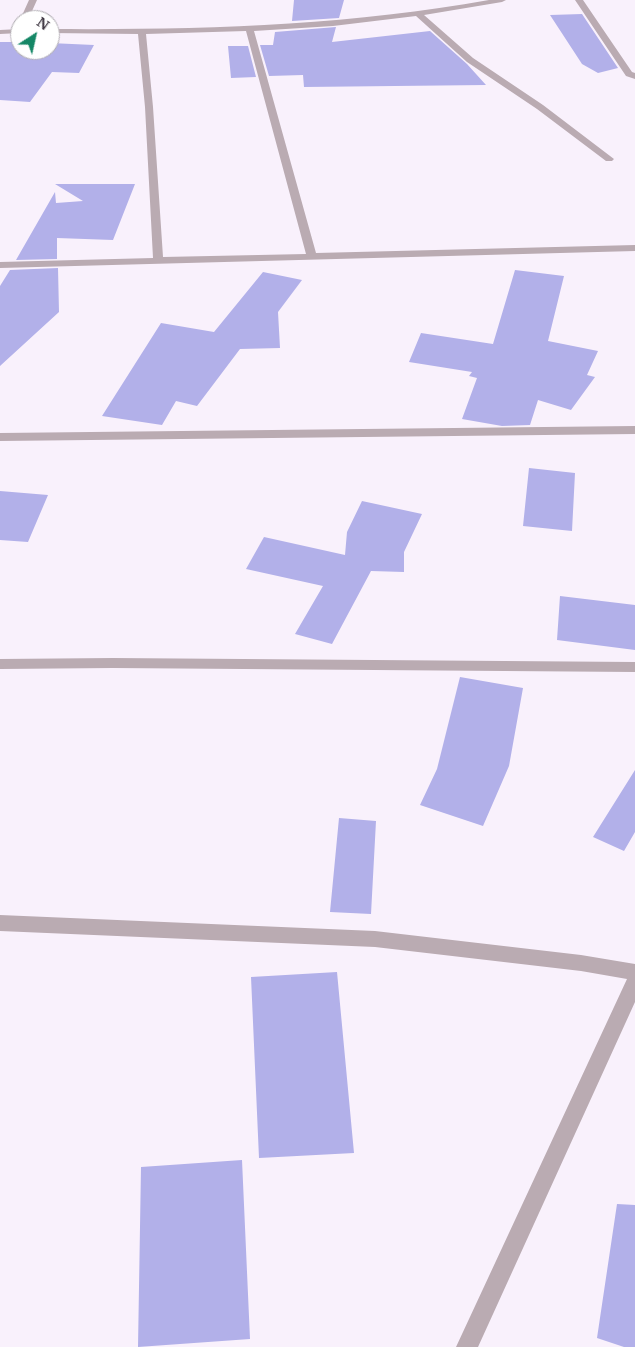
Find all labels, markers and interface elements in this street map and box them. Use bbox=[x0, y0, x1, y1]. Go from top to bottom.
north arrow bbox=[10, 10, 60, 60]
text: N bbox=[33, 13, 53, 34]

